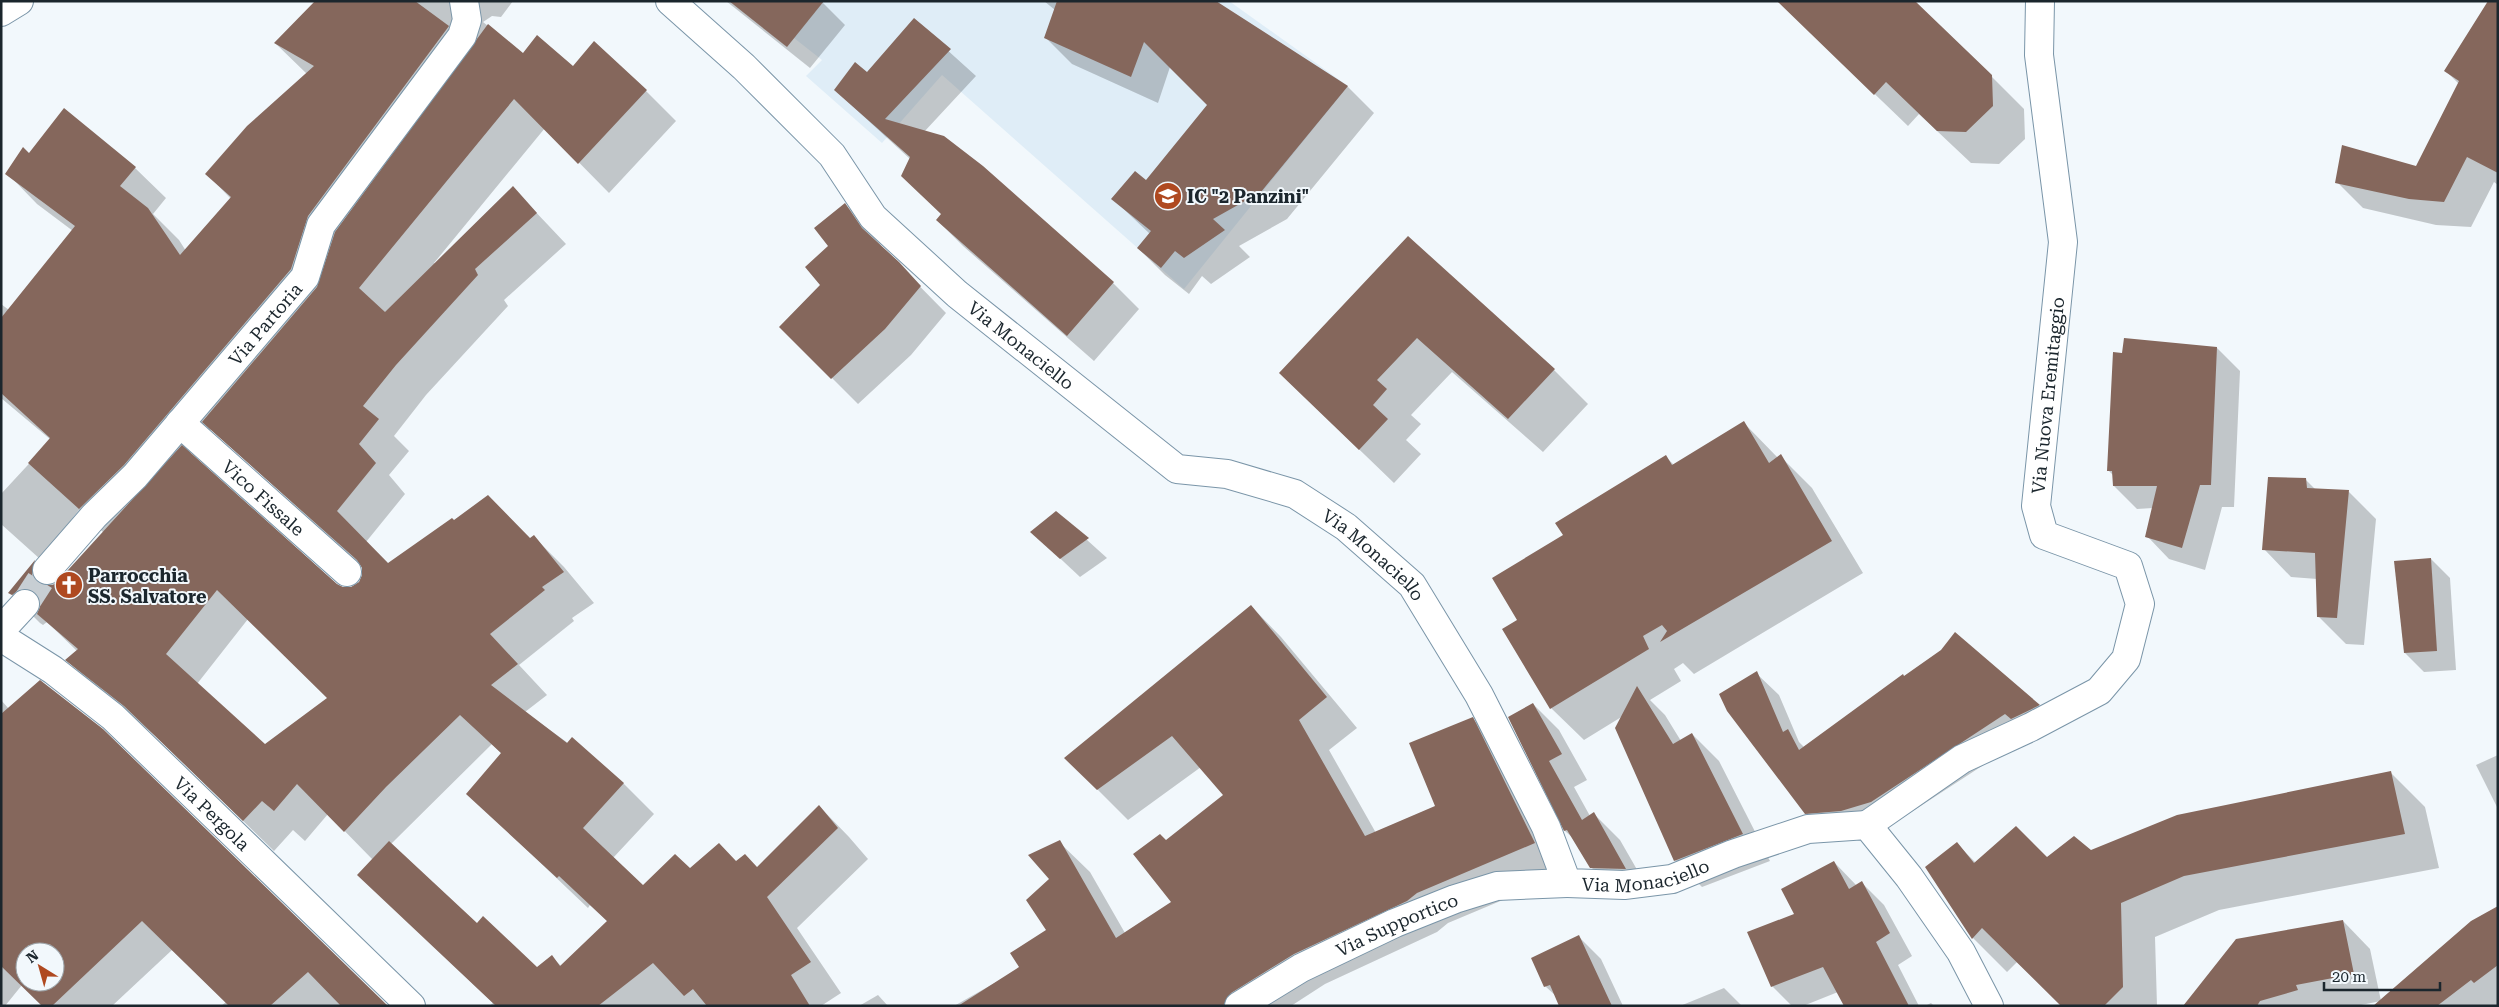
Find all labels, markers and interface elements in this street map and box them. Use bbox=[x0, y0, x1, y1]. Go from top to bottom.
school or university icon: IC "2 Panzini" bbox=[1153, 181, 1183, 211]
place label: IC "2 Panzini" bbox=[1187, 186, 1309, 207]
street label: Via Partoria bbox=[224, 278, 306, 369]
street label: Via Nuova Eremitaggio bbox=[2027, 296, 2068, 495]
street label: Via Monaciello bbox=[964, 297, 1079, 394]
street label: Vico Fissale bbox=[218, 455, 309, 540]
street label: Via Monaciello bbox=[1319, 504, 1429, 604]
place label: Parrocchia SS. Salvatore bbox=[88, 565, 207, 607]
church icon: Parrocchia SS. Salvatore bbox=[54, 570, 84, 600]
street label: Via Pergola bbox=[170, 772, 255, 855]
street label: Via Monaciello bbox=[1581, 854, 1712, 896]
street label: Via Supportico bbox=[1332, 889, 1461, 960]
north arrow bbox=[15, 942, 65, 992]
text: N bbox=[23, 947, 41, 966]
scale bar bbox=[2324, 960, 2440, 992]
text: 20 m bbox=[2332, 968, 2367, 986]

